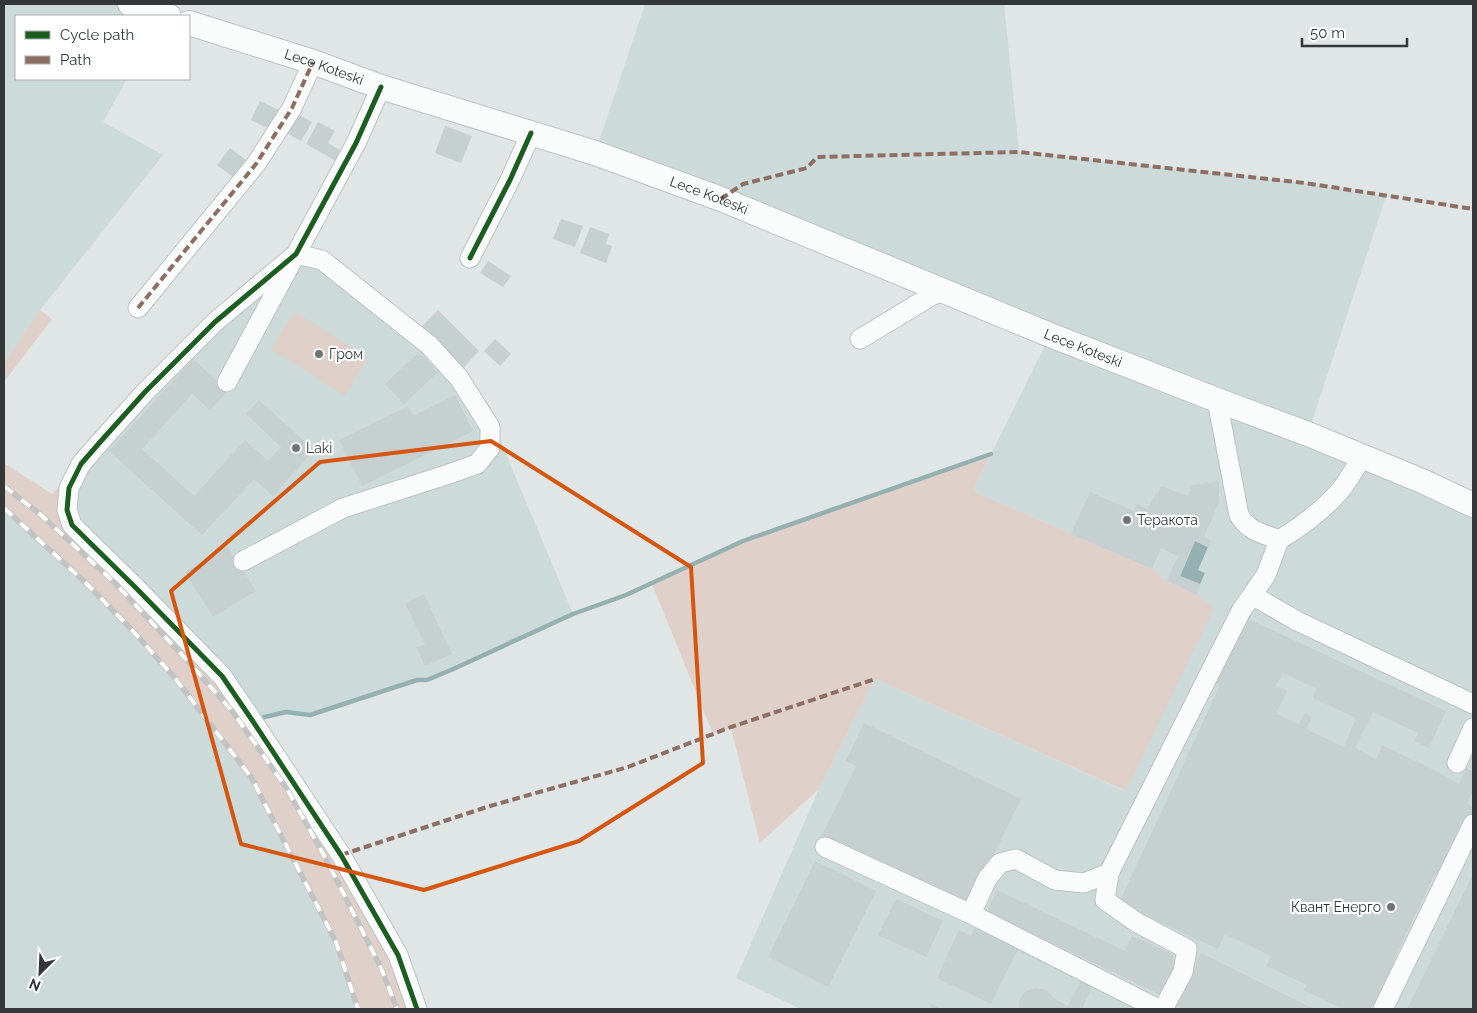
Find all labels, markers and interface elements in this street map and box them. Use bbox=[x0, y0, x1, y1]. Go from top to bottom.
legend bbox=[15, 15, 190, 80]
scale bar bbox=[1302, 15, 1407, 47]
text: 50 m bbox=[1310, 24, 1345, 42]
text: Cycle path bbox=[60, 26, 134, 44]
street label: Lece Koteski bbox=[283, 46, 366, 88]
text: Path bbox=[60, 51, 91, 69]
street label: Lece Koteski bbox=[668, 173, 751, 217]
street label: Lece Koteski bbox=[1042, 325, 1124, 370]
place label: Гром bbox=[329, 346, 363, 362]
marker: Гром bbox=[313, 348, 325, 360]
place label: Laki bbox=[306, 440, 332, 456]
marker: Laki bbox=[290, 442, 302, 454]
place label: Теракота bbox=[1137, 512, 1198, 528]
marker: Теракота bbox=[1121, 514, 1133, 526]
place label: Квант Енерго bbox=[1291, 899, 1381, 915]
marker: Квант Енерго bbox=[1385, 901, 1397, 913]
north arrow bbox=[15, 948, 65, 998]
text: N bbox=[27, 975, 43, 994]

